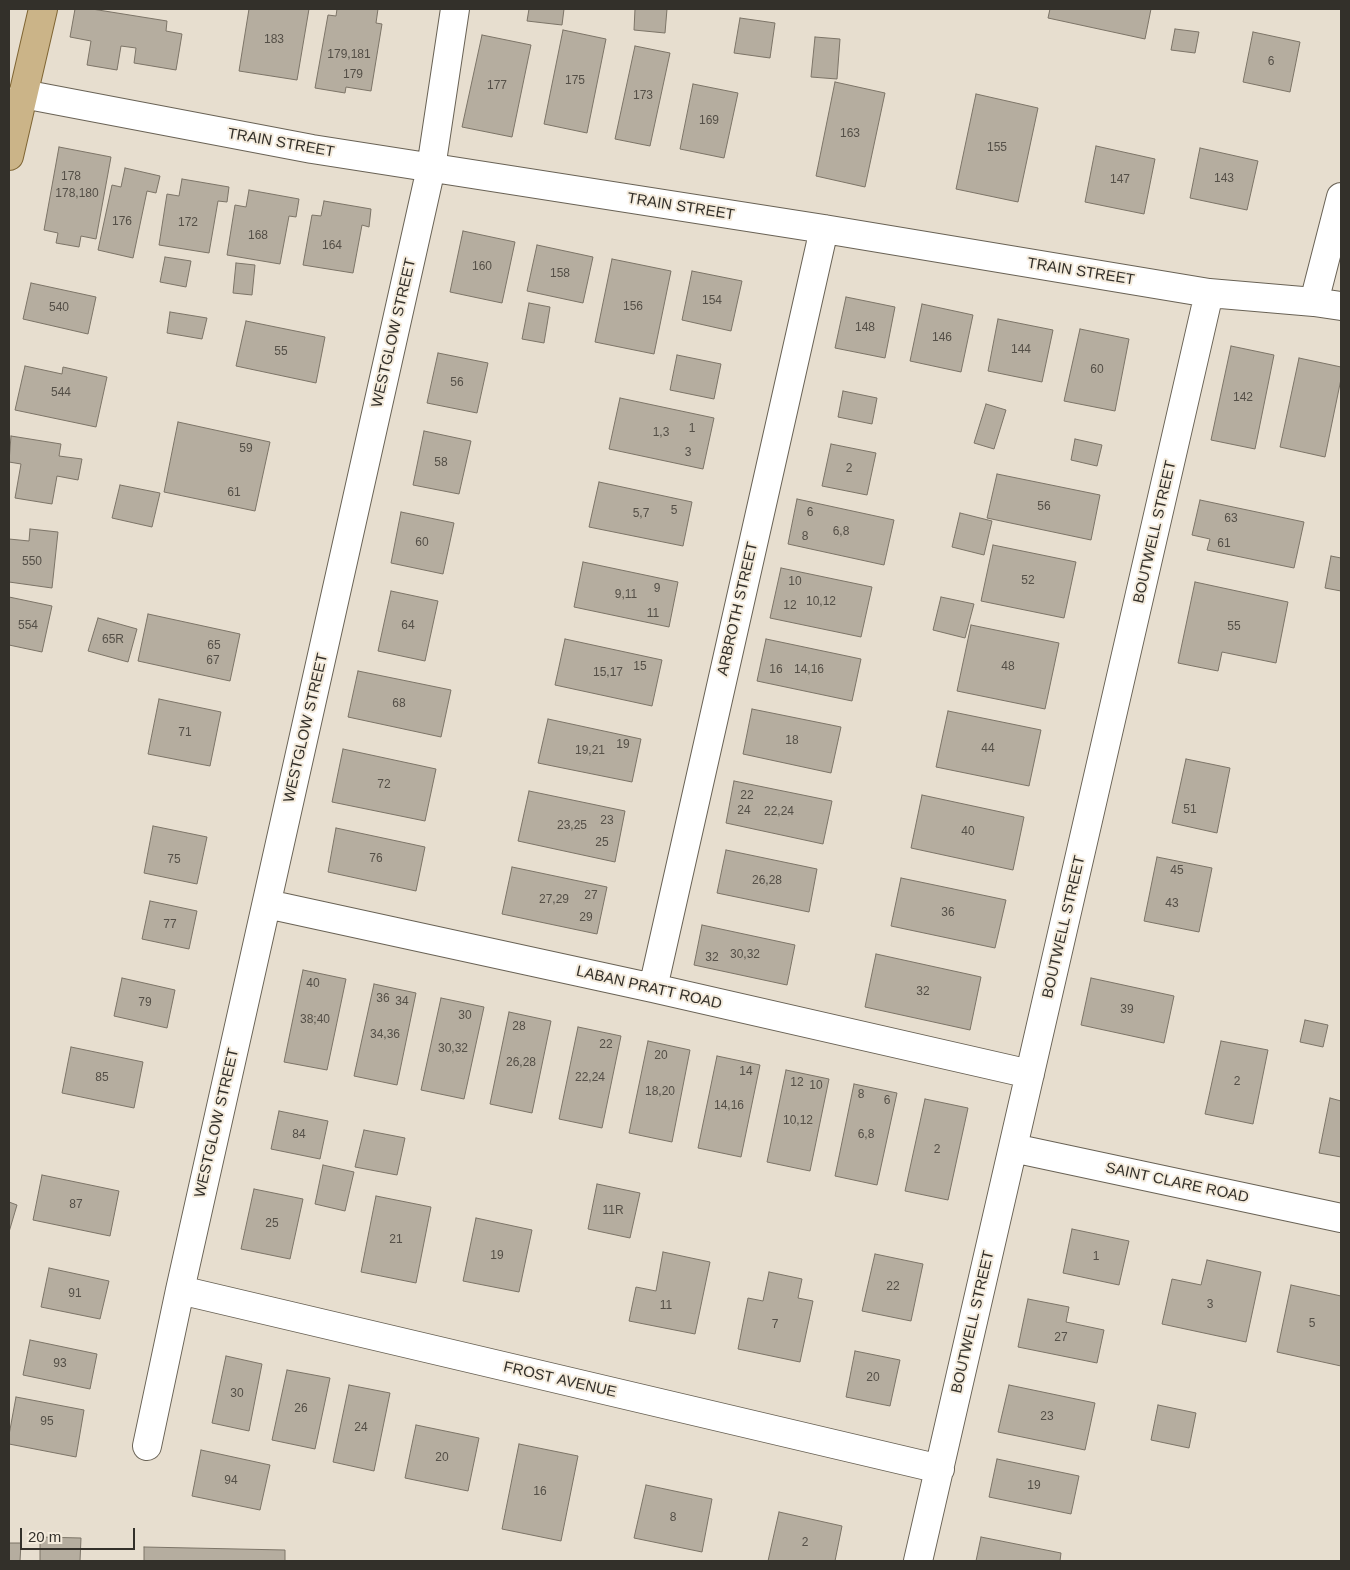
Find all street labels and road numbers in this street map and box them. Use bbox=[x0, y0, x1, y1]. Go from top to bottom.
street label: TRAIN STREET bbox=[226, 125, 336, 161]
street label: TRAIN STREET bbox=[626, 190, 736, 224]
street label: TRAIN STREET bbox=[1026, 255, 1136, 289]
street label: WESTGLOW STREET bbox=[368, 257, 420, 409]
street label: BOUTWELL STREET bbox=[1130, 459, 1180, 605]
street label: ARBROTH STREET bbox=[714, 540, 762, 678]
street label: WESTGLOW STREET bbox=[280, 652, 332, 804]
street label: BOUTWELL STREET bbox=[1039, 854, 1089, 1000]
street label: LABAN PRATT ROAD bbox=[574, 962, 724, 1014]
street label: WESTGLOW STREET bbox=[191, 1047, 243, 1199]
street label: SAINT CLARE ROAD bbox=[1104, 1159, 1250, 1207]
street label: BOUTWELL STREET bbox=[948, 1249, 998, 1395]
street label: FROST AVENUE bbox=[502, 1358, 618, 1402]

